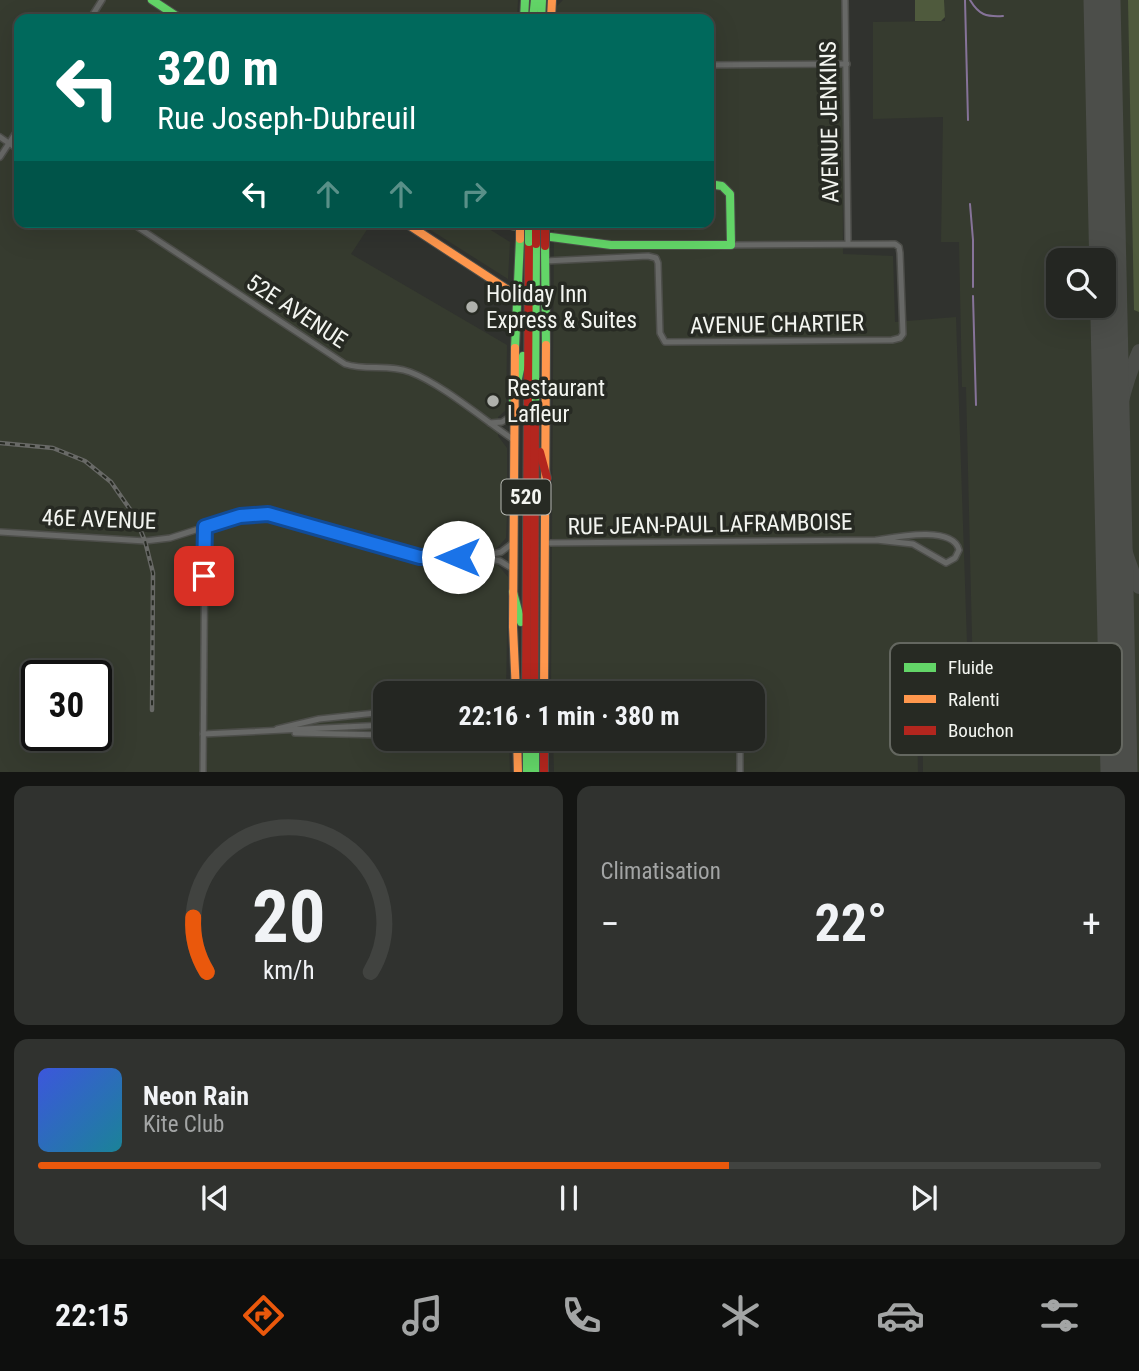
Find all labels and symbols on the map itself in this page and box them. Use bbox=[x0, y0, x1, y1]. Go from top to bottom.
street label: AVENUE JENKINS bbox=[815, 41, 844, 203]
street label: 52E AVENUE bbox=[241, 269, 352, 354]
place label: Holiday Inn Express & Suites bbox=[486, 281, 637, 334]
marker: Holiday Inn Express & Suites bbox=[464, 299, 480, 315]
street label: AVENUE CHARTIER bbox=[690, 309, 864, 340]
place label: Restaurant Lafleur bbox=[507, 375, 605, 428]
marker: Restaurant Lafleur bbox=[485, 393, 501, 409]
road number: 520 bbox=[502, 480, 550, 514]
street label: 46E AVENUE bbox=[41, 504, 157, 535]
street label: RUE JEAN-PAUL LAFRAMBOISE bbox=[567, 509, 853, 540]
position arrow bbox=[421, 520, 495, 594]
pin bbox=[174, 546, 234, 606]
legend bbox=[890, 643, 1122, 755]
text: Fluide bbox=[948, 656, 993, 679]
speed limit sign: 30 bbox=[21, 660, 112, 751]
text: Ralenti bbox=[948, 688, 1000, 711]
text: Bouchon bbox=[948, 719, 1014, 742]

